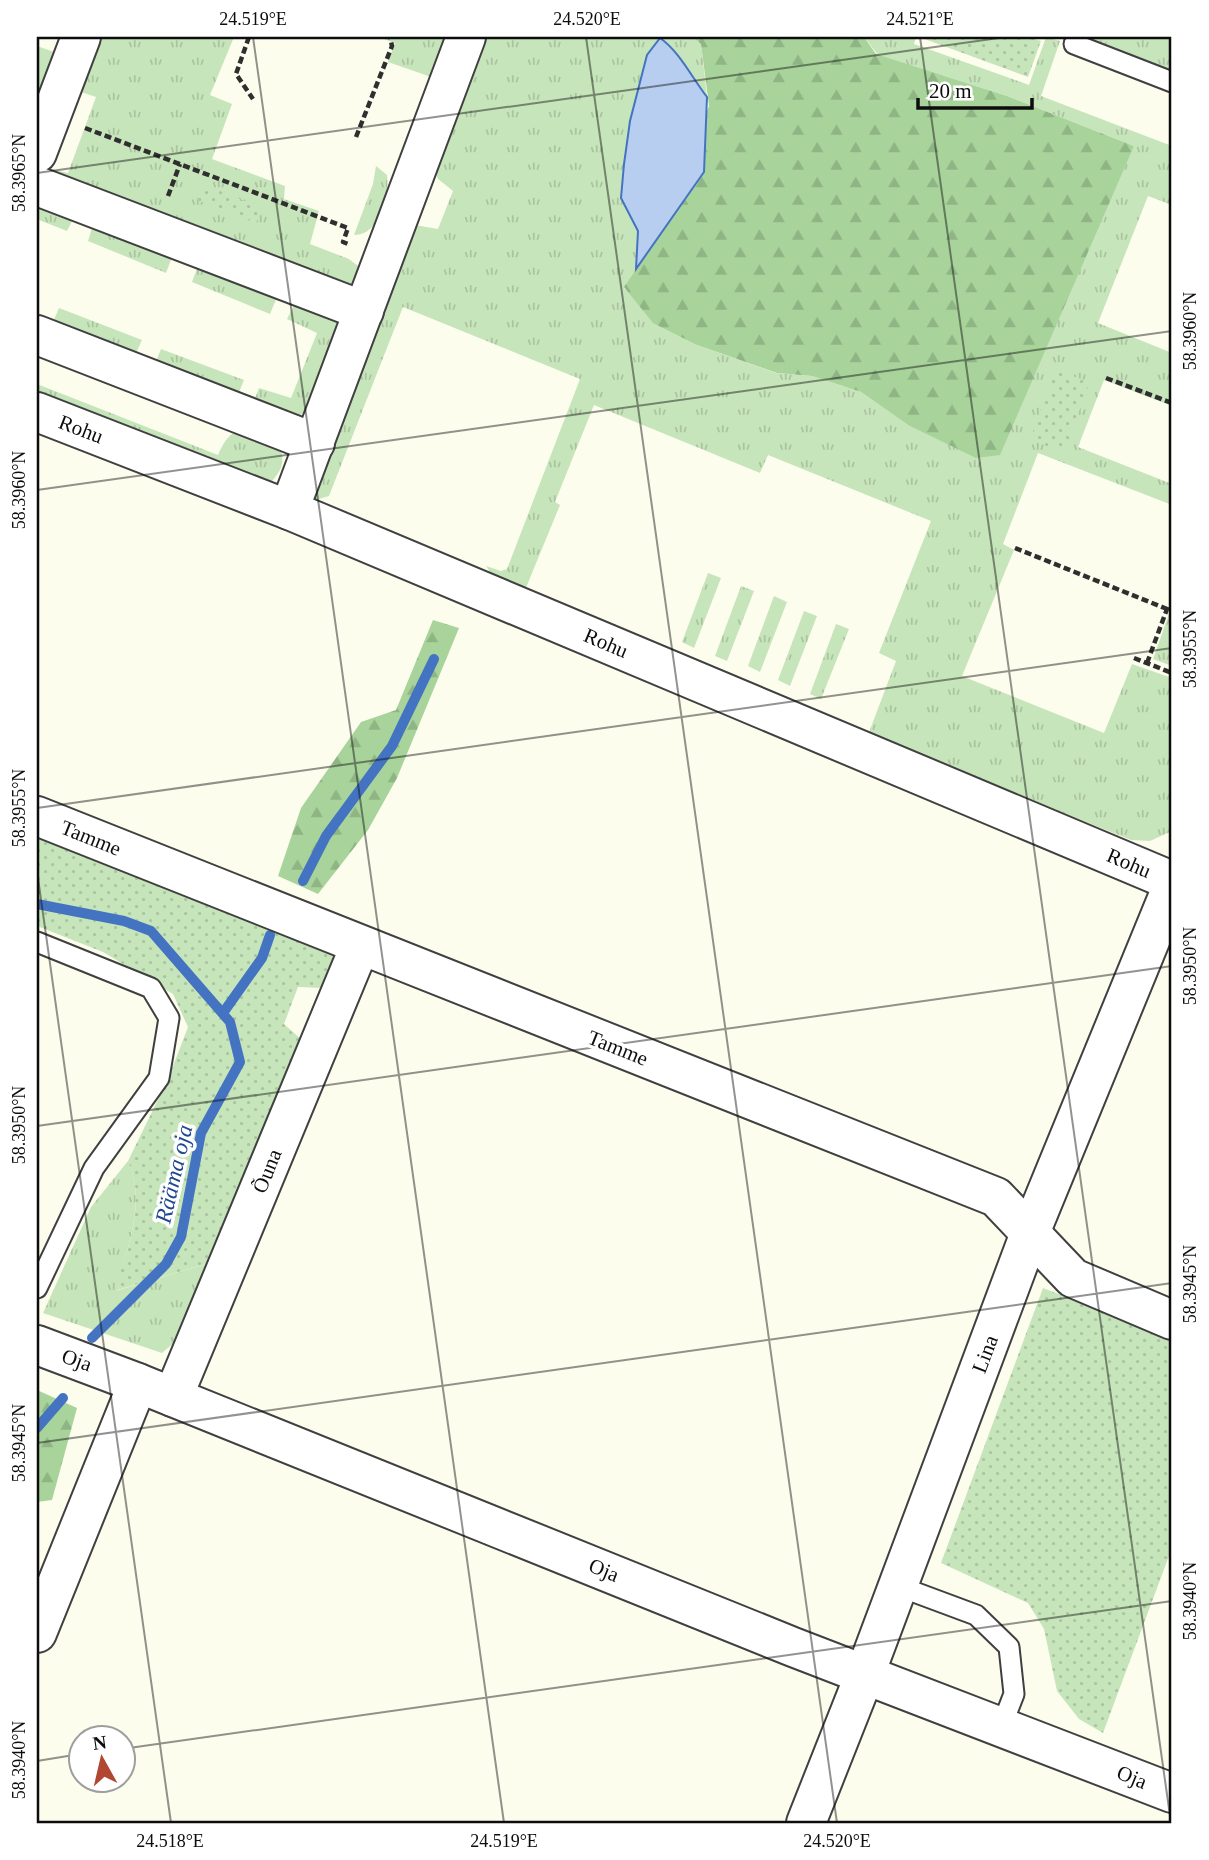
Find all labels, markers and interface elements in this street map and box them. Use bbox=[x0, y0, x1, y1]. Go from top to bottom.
text: 24.519°E bbox=[219, 9, 287, 29]
text: 24.520°E bbox=[553, 9, 621, 29]
text: 24.521°E bbox=[886, 9, 954, 29]
scale bar bbox=[918, 66, 1032, 110]
text: 20 m bbox=[929, 79, 972, 103]
text: 58.3965°N bbox=[9, 134, 29, 212]
text: 58.3960°N bbox=[1180, 292, 1200, 370]
street label: Rohu bbox=[55, 410, 107, 449]
text: 58.3960°N bbox=[9, 451, 29, 529]
text: 58.3955°N bbox=[1180, 610, 1200, 688]
street label: Rohu bbox=[580, 623, 632, 663]
text: 58.3955°N bbox=[9, 769, 29, 847]
street label: Tamme bbox=[57, 815, 125, 861]
street label: Rohu bbox=[1103, 843, 1155, 883]
text: 58.3950°N bbox=[1180, 927, 1200, 1005]
street label: Tamme bbox=[584, 1025, 652, 1071]
text: 58.3950°N bbox=[9, 1086, 29, 1164]
water label: Rääma oja bbox=[150, 1122, 197, 1227]
street label: Õuna bbox=[247, 1145, 287, 1197]
text: 58.3945°N bbox=[1180, 1245, 1200, 1323]
street label: Lina bbox=[967, 1331, 1003, 1376]
street label: Oja bbox=[59, 1344, 96, 1377]
text: 58.3945°N bbox=[9, 1404, 29, 1482]
street label: Oja bbox=[585, 1553, 623, 1587]
text: 58.3940°N bbox=[1180, 1562, 1200, 1640]
text: 58.3940°N bbox=[9, 1721, 29, 1799]
north arrow bbox=[66, 1724, 136, 1794]
text: N bbox=[91, 1731, 108, 1754]
street label: Oja bbox=[1113, 1760, 1151, 1794]
text: 24.518°E bbox=[136, 1831, 204, 1851]
text: 24.519°E bbox=[470, 1831, 538, 1851]
text: 24.520°E bbox=[803, 1831, 871, 1851]

